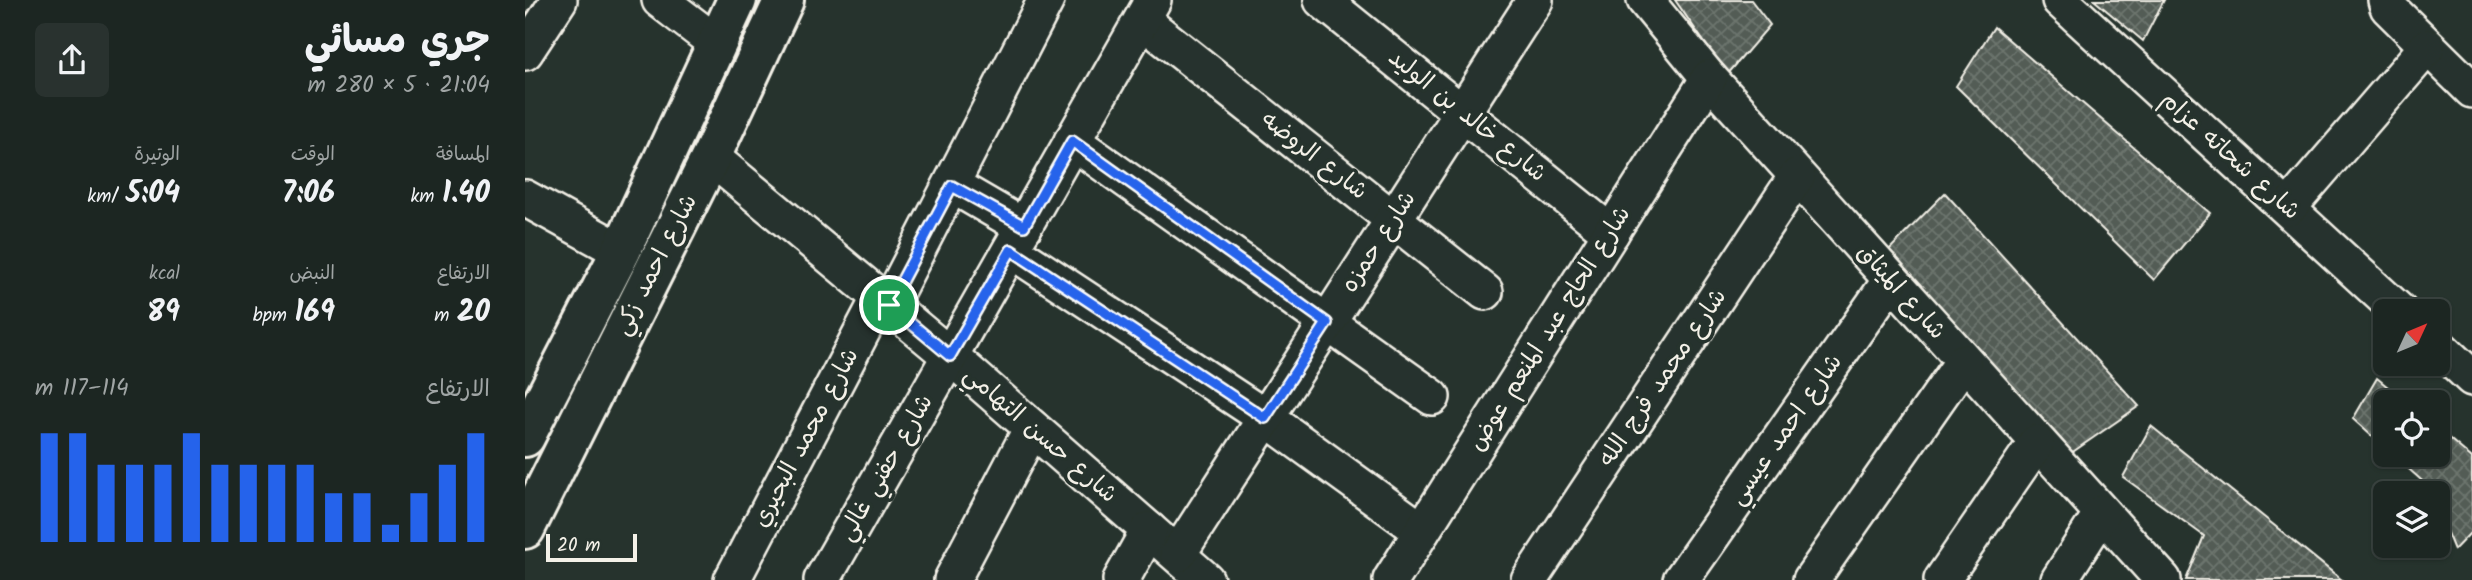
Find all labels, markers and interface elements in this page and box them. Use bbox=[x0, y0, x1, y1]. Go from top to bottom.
text: جري مسائي bbox=[305, 12, 490, 72]
button: share bbox=[35, 23, 109, 97]
street label: شارع خالد بن الوليد bbox=[1379, 39, 1555, 193]
text: 21:04 · 5 × 280 m bbox=[307, 68, 490, 104]
street label: شارع شحاته عزام bbox=[2151, 82, 2309, 230]
street label: شارع الروضه bbox=[1252, 101, 1376, 211]
text: الوتيرة bbox=[134, 140, 180, 170]
text: الوقت bbox=[291, 140, 335, 170]
text: المسافة bbox=[436, 140, 490, 170]
text: 5:04 bbox=[126, 170, 180, 218]
text: 7:06 bbox=[282, 170, 335, 218]
text: 1.40 bbox=[442, 170, 490, 218]
text: /km bbox=[87, 182, 126, 212]
text: km bbox=[410, 182, 442, 212]
street label: شارع حمزه bbox=[1331, 183, 1427, 301]
street label: شارع احمد زكي bbox=[604, 187, 708, 343]
street label: شارع الحاج عبد المنعم عوض bbox=[1458, 199, 1642, 459]
street label: شارع الميثاق bbox=[1847, 235, 1955, 349]
text: kcal bbox=[149, 259, 180, 289]
text: النبض bbox=[290, 259, 335, 289]
text: الارتفاع bbox=[437, 259, 490, 289]
pin bbox=[859, 275, 919, 335]
street label: شارع محمد فرج الله bbox=[1589, 281, 1737, 475]
icon: arrive bbox=[870, 286, 908, 324]
text: 89 bbox=[147, 289, 180, 337]
text: 169 bbox=[295, 289, 335, 337]
text: 20 bbox=[457, 289, 490, 337]
north arrow bbox=[2373, 299, 2450, 376]
map controls bbox=[2373, 299, 2450, 558]
text: bpm bbox=[253, 301, 295, 331]
text: m bbox=[434, 301, 457, 331]
street label: شارع محمد البحيري bbox=[742, 341, 870, 535]
street label: شارع احمد عيسي bbox=[1719, 346, 1853, 514]
street label: شارع حسن التهامي bbox=[954, 357, 1126, 513]
text: 114–117 m bbox=[35, 371, 129, 407]
text: الارتفاع bbox=[426, 372, 490, 408]
street label: شارع حفني غالي bbox=[828, 387, 944, 549]
button: locate bbox=[2373, 390, 2450, 467]
button: layers bbox=[2373, 481, 2450, 558]
scale bar bbox=[546, 531, 637, 563]
text: 20 m bbox=[557, 531, 600, 561]

